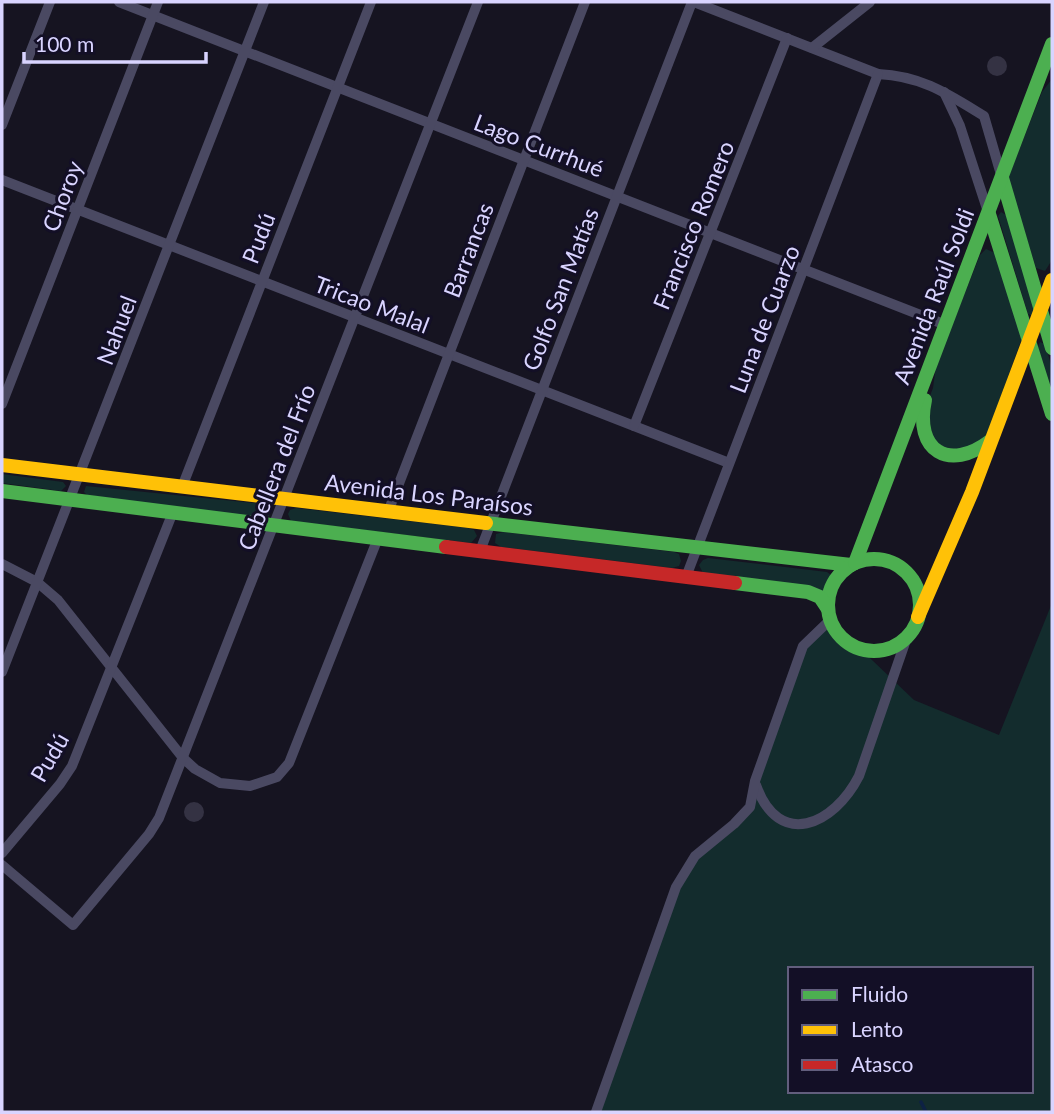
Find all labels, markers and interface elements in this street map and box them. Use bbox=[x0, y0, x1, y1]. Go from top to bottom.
scale bar bbox=[24, 21, 206, 65]
text: 100 m bbox=[35, 31, 94, 56]
street label: Lago Currhué bbox=[470, 107, 608, 183]
street label: Francisco Romero bbox=[646, 137, 740, 313]
street label: Choroy bbox=[36, 156, 88, 235]
street label: Barrancas bbox=[437, 199, 499, 301]
street label: Golfo San Matías bbox=[516, 204, 604, 374]
street label: Avenida Raúl Soldi bbox=[887, 204, 979, 388]
street label: Pudú bbox=[236, 209, 280, 267]
street label: Luna de Cuarzo bbox=[723, 241, 805, 397]
street label: Tricao Malal bbox=[310, 269, 434, 339]
street label: Nahuel bbox=[90, 291, 142, 369]
street label: Cabellera del Frío bbox=[231, 380, 321, 554]
street label: Avenida Los Paraísos bbox=[323, 467, 535, 521]
street label: Pudú bbox=[24, 727, 74, 787]
legend bbox=[788, 967, 1033, 1093]
text: Fluido bbox=[851, 981, 908, 1006]
text: Lento bbox=[851, 1016, 903, 1041]
text: Atasco bbox=[851, 1051, 913, 1076]

